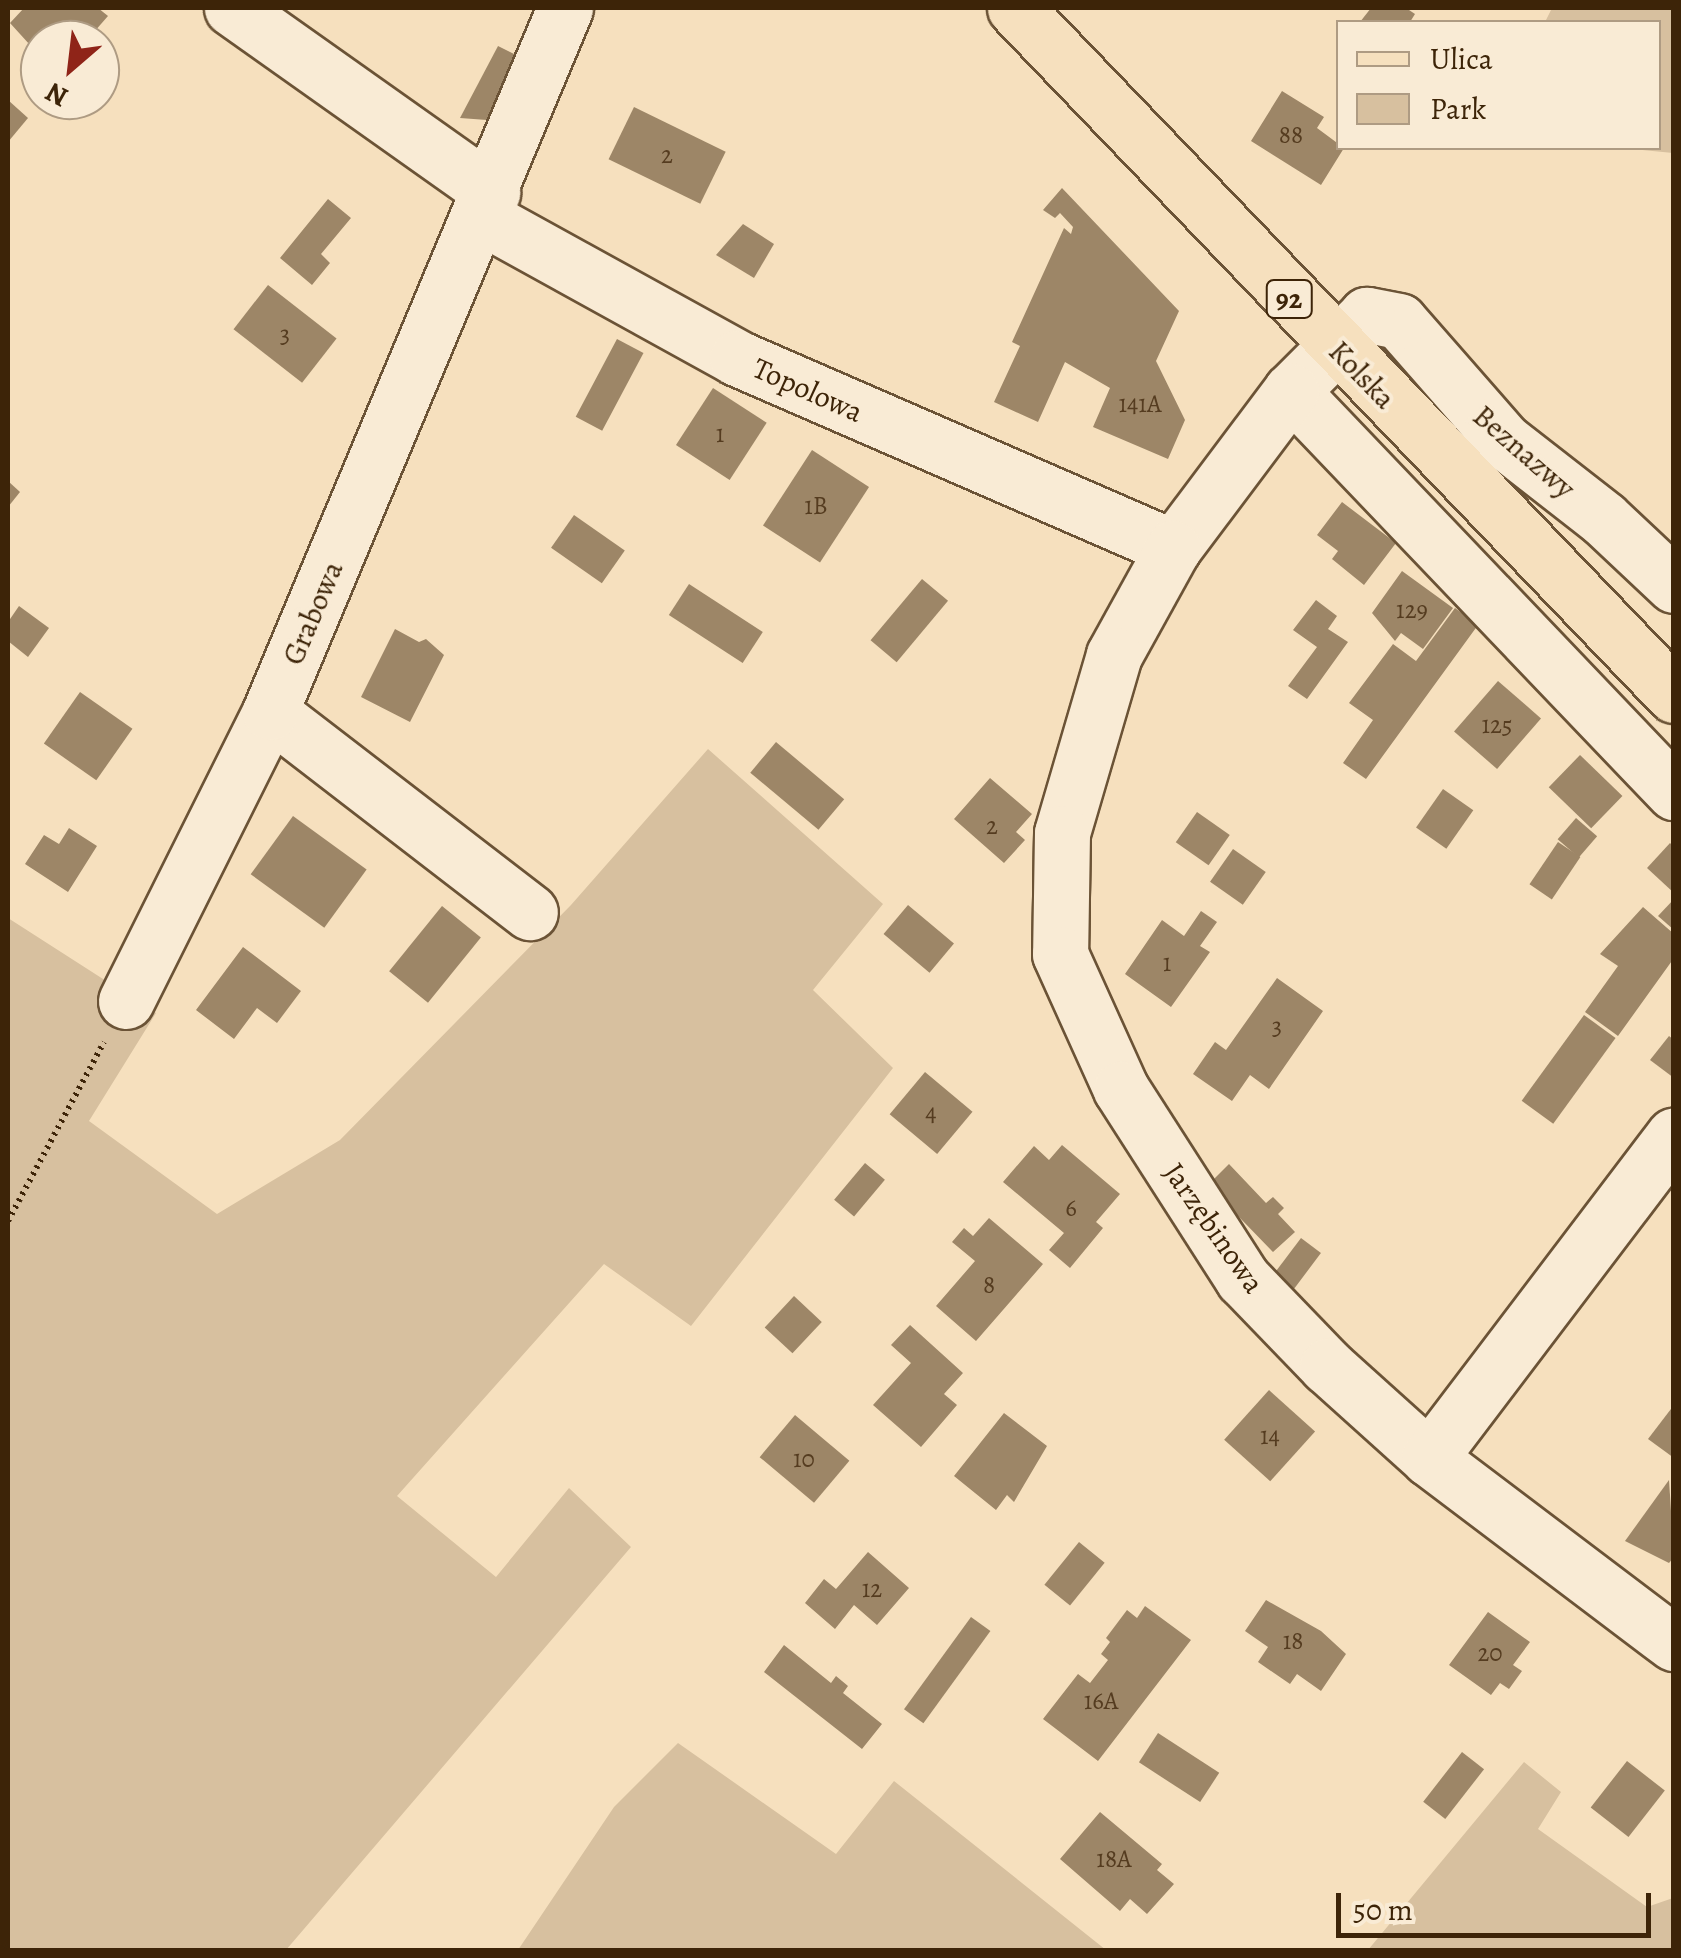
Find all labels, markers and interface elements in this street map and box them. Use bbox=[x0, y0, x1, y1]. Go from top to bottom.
north arrow bbox=[20, 20, 120, 120]
legend bbox=[1336, 20, 1661, 150]
text: Ulica bbox=[1430, 39, 1493, 79]
text: N bbox=[39, 73, 75, 116]
text: Park bbox=[1430, 89, 1486, 129]
house number: 88 bbox=[1279, 120, 1303, 150]
house number: 2 bbox=[661, 140, 673, 170]
road number: 92 bbox=[1264, 276, 1314, 322]
house number: 3 bbox=[280, 319, 290, 349]
street label: Kolska bbox=[1321, 334, 1403, 416]
street label: Topolowa bbox=[747, 350, 869, 430]
house number: 141A bbox=[1118, 389, 1162, 419]
street label: Beznazwy bbox=[1466, 398, 1582, 506]
house number: 1 bbox=[716, 419, 724, 449]
house number: 1B bbox=[804, 491, 828, 521]
street label: Grabowa bbox=[275, 556, 351, 670]
house number: 129 bbox=[1396, 595, 1428, 625]
house number: 125 bbox=[1481, 710, 1513, 740]
house number: 2 bbox=[986, 811, 998, 841]
house number: 1 bbox=[1163, 948, 1171, 978]
house number: 3 bbox=[1272, 1011, 1282, 1041]
house number: 4 bbox=[925, 1098, 937, 1128]
street label: Jarzębinowa bbox=[1156, 1156, 1272, 1300]
house number: 6 bbox=[1065, 1193, 1077, 1223]
house number: 8 bbox=[983, 1270, 995, 1300]
house number: 14 bbox=[1260, 1421, 1280, 1451]
house number: 10 bbox=[793, 1444, 815, 1474]
house number: 12 bbox=[862, 1574, 882, 1604]
house number: 18 bbox=[1283, 1626, 1303, 1656]
house number: 20 bbox=[1477, 1638, 1503, 1668]
house number: 16A bbox=[1084, 1686, 1118, 1716]
house number: 18A bbox=[1096, 1844, 1132, 1874]
scale bar bbox=[1341, 1873, 1656, 1935]
text: 50 m bbox=[1353, 1890, 1413, 1930]

